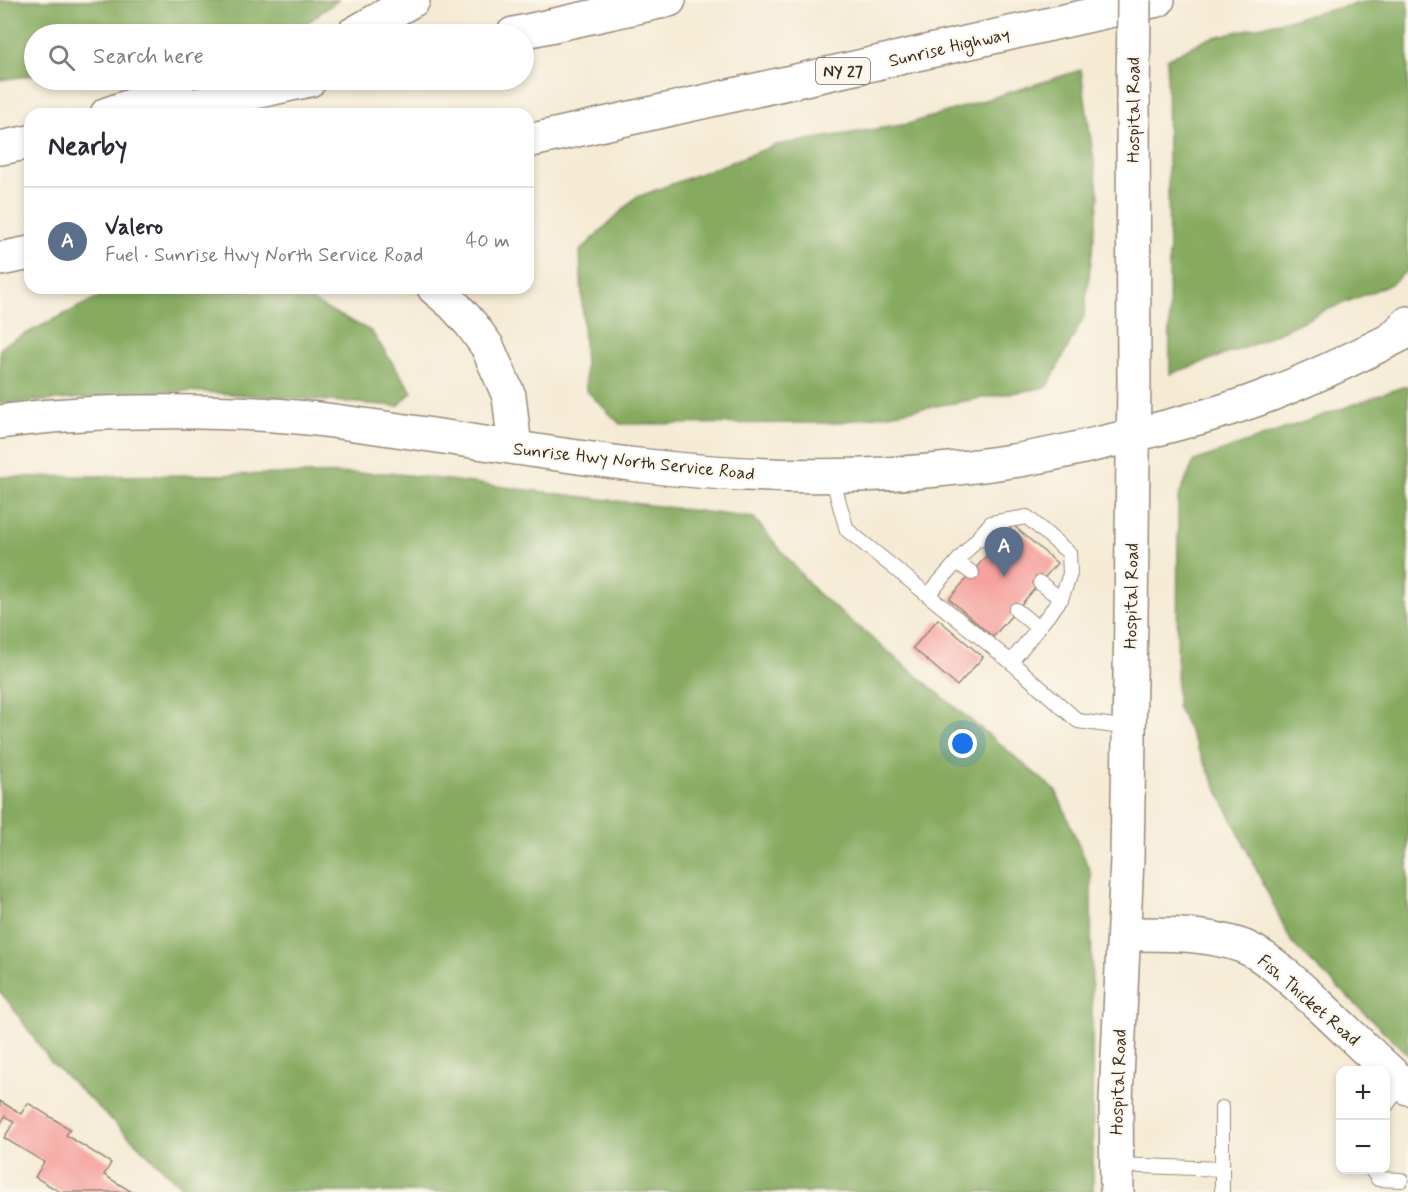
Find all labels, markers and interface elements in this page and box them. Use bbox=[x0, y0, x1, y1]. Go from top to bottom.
street label: Sunrise Highway bbox=[886, 22, 1012, 75]
search box bbox=[24, 24, 534, 90]
icon: search bbox=[45, 41, 78, 74]
text: Search here bbox=[93, 43, 204, 71]
street label: Hospital Road bbox=[1122, 57, 1146, 163]
road number: NY 27 bbox=[816, 58, 870, 84]
text: Nearby bbox=[48, 130, 127, 164]
text: Valero bbox=[105, 214, 163, 242]
text: A bbox=[61, 228, 74, 255]
text: 40 m bbox=[466, 228, 510, 255]
text: Fuel · Sunrise Hwy North Service Road bbox=[105, 242, 423, 269]
street label: Sunrise Hwy North Service Road bbox=[512, 437, 756, 487]
pin: A bbox=[984, 528, 1024, 577]
street label: Hospital Road bbox=[1119, 543, 1145, 649]
your location bbox=[948, 729, 977, 758]
street label: Fish Thicket Road bbox=[1252, 950, 1365, 1052]
street label: Hospital Road bbox=[1105, 1029, 1133, 1136]
map controls bbox=[1336, 1066, 1390, 1174]
button: + bbox=[1336, 1066, 1390, 1120]
button: − bbox=[1336, 1120, 1390, 1174]

